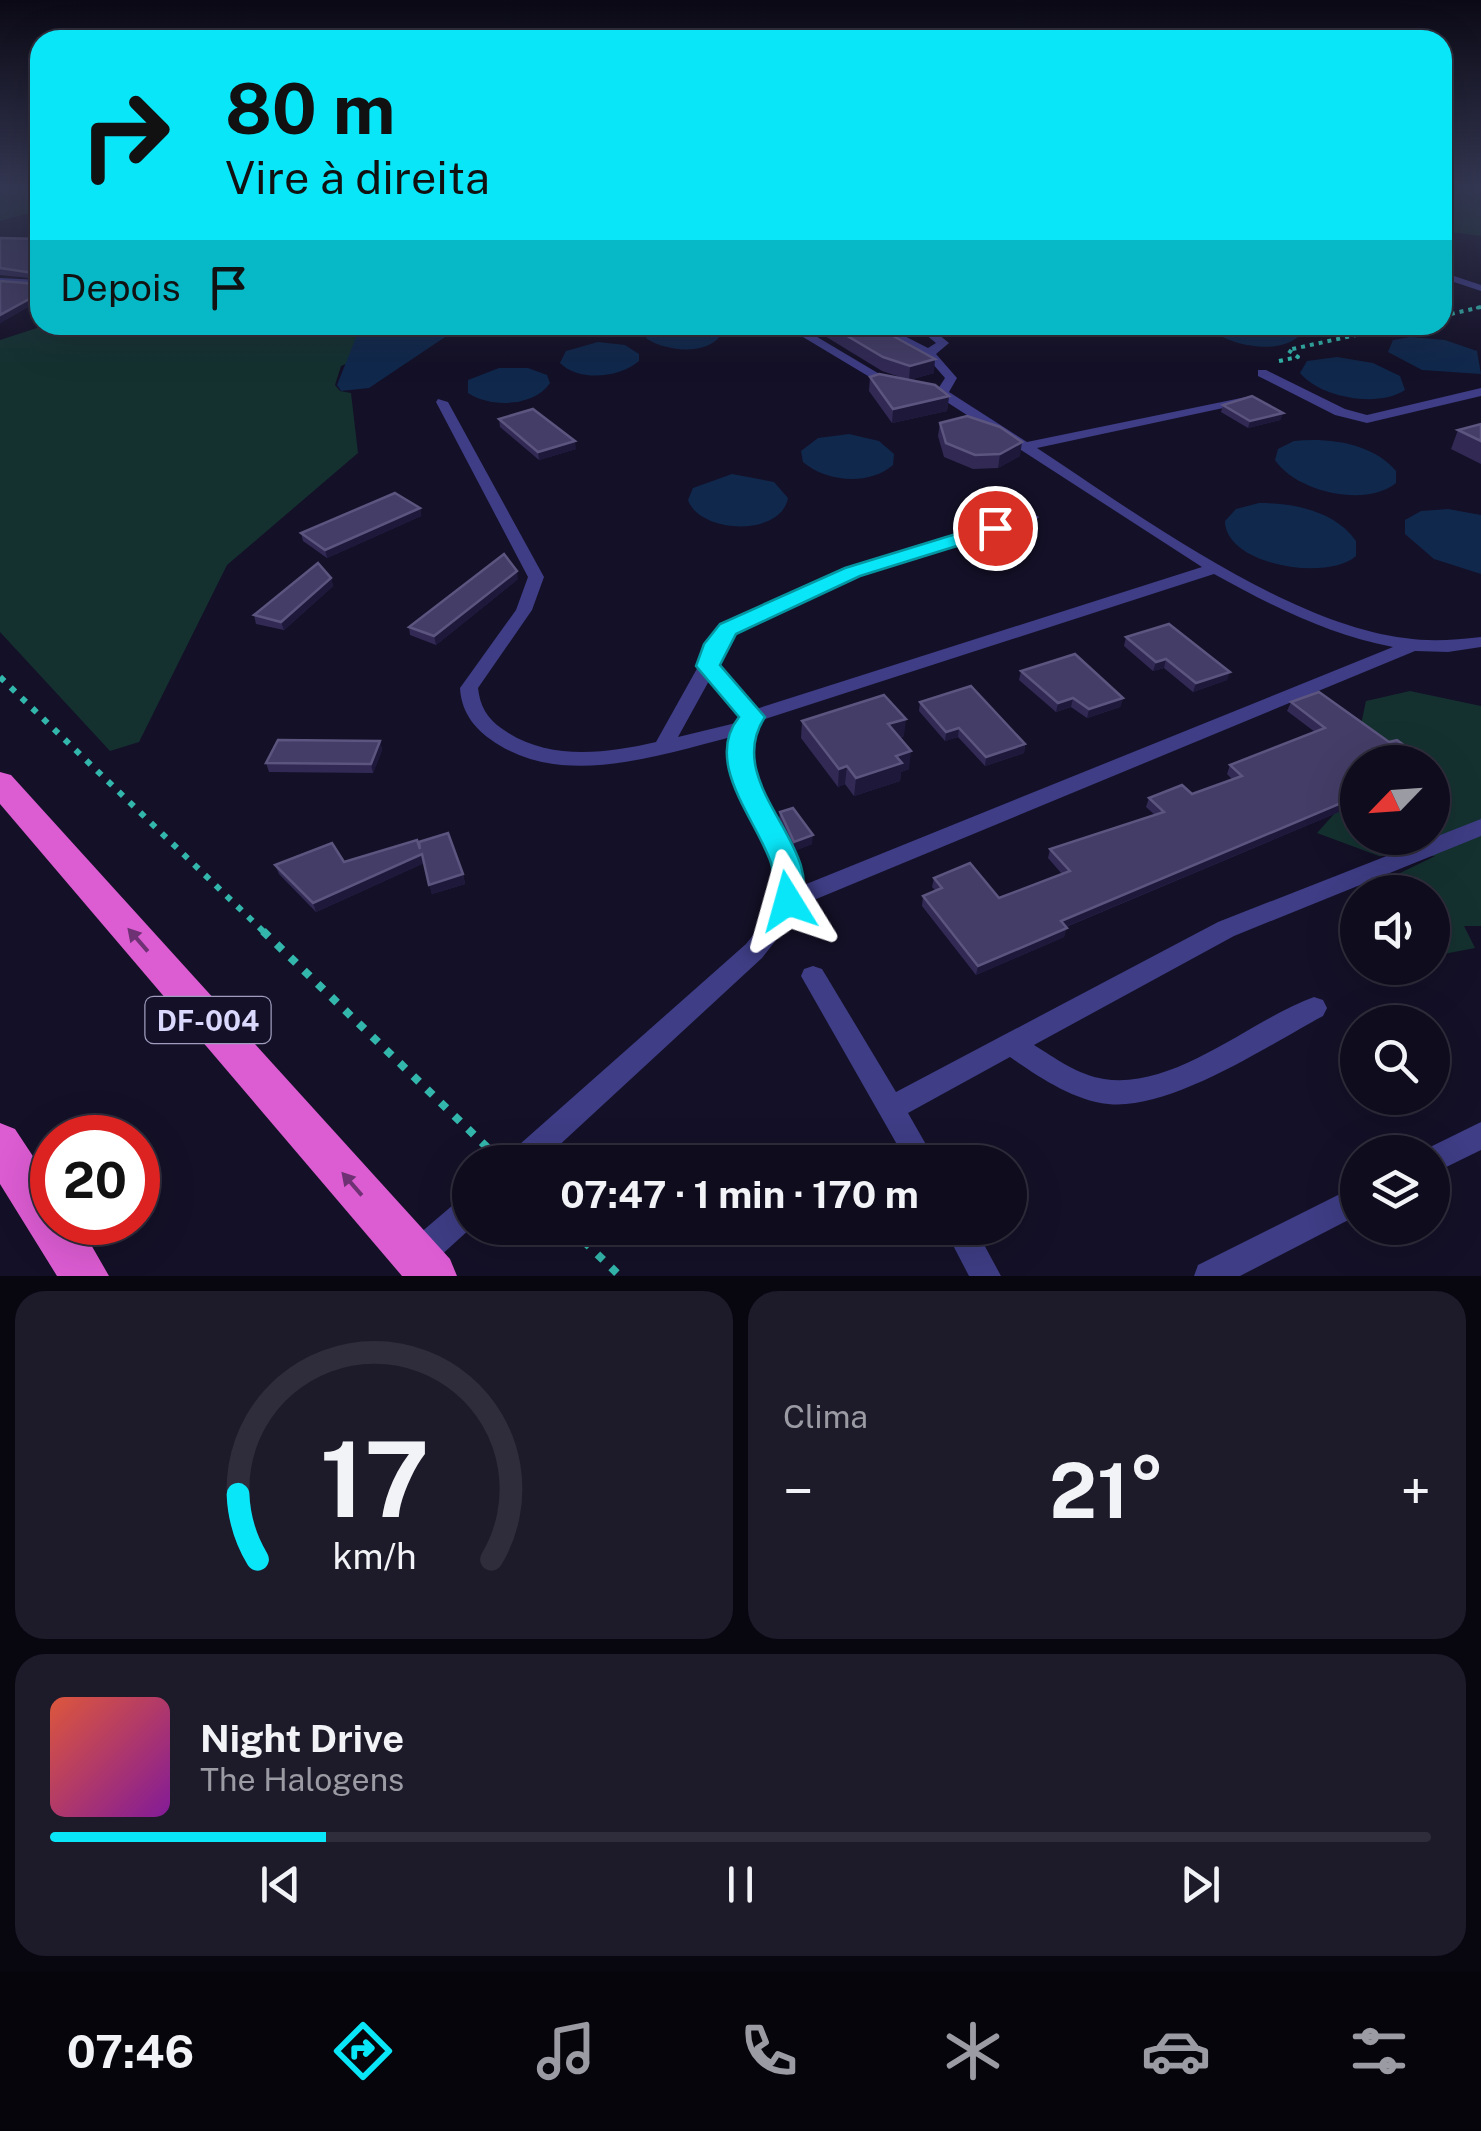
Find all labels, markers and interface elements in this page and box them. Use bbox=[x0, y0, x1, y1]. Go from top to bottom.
text: 80 m bbox=[225, 67, 395, 150]
icon: right bbox=[60, 70, 190, 200]
text: Vire à direita bbox=[225, 151, 490, 204]
icon: arrive bbox=[201, 260, 256, 315]
text: Depois bbox=[60, 265, 181, 310]
pin bbox=[953, 486, 1038, 571]
icon: arrive bbox=[968, 501, 1023, 556]
north arrow bbox=[1340, 745, 1450, 855]
map controls bbox=[1340, 745, 1450, 1245]
position arrow bbox=[736, 849, 840, 953]
button: sound bbox=[1340, 875, 1450, 985]
one-way arrow bbox=[127, 928, 149, 953]
road number: DF-004 bbox=[146, 997, 270, 1043]
button: search bbox=[1340, 1005, 1450, 1115]
speed limit sign: 20 bbox=[30, 1115, 160, 1245]
button: layers bbox=[1340, 1135, 1450, 1245]
one-way arrow bbox=[341, 1172, 363, 1197]
text: 07:47 · 1 min · 170 m bbox=[560, 1172, 919, 1217]
text: Clima bbox=[783, 1398, 868, 1435]
text: 17 bbox=[319, 1418, 429, 1540]
text: 21° bbox=[1049, 1447, 1165, 1535]
text: − bbox=[783, 1459, 814, 1523]
text: + bbox=[1401, 1459, 1431, 1523]
text: km/h bbox=[332, 1535, 416, 1577]
text: Night Drive bbox=[200, 1716, 404, 1761]
text: The Halogens bbox=[200, 1761, 404, 1798]
icon: previous bbox=[253, 1857, 308, 1912]
icon: pause bbox=[713, 1857, 768, 1912]
icon: next bbox=[1173, 1857, 1228, 1912]
icon: directions bbox=[328, 2016, 398, 2086]
icon: music bbox=[531, 2016, 601, 2086]
icon: phone bbox=[734, 2016, 804, 2086]
icon: climate bbox=[938, 2016, 1008, 2086]
icon: car bbox=[1141, 2016, 1211, 2086]
icon: filters bbox=[1344, 2016, 1414, 2086]
text: 07:46 bbox=[67, 2025, 194, 2078]

